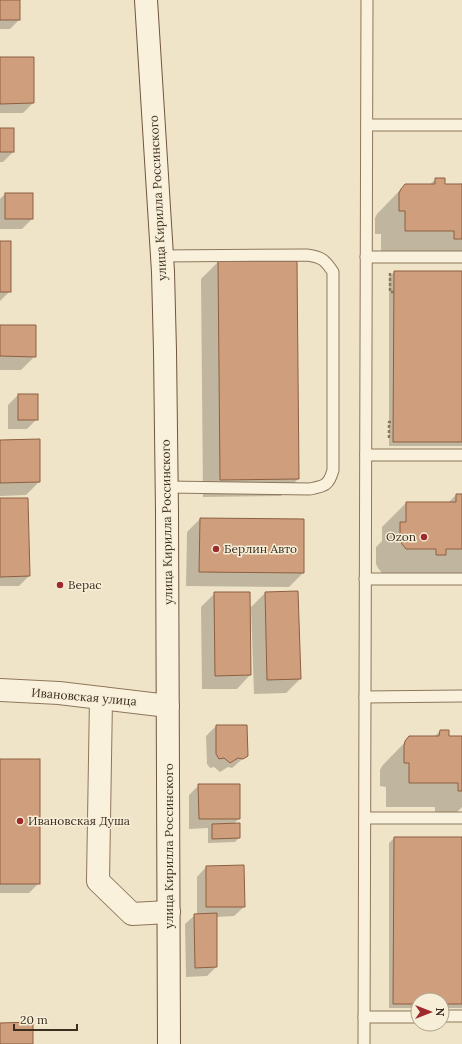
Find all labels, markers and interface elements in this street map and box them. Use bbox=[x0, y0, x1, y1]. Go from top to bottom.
street label: улица Кирилла Россинского bbox=[146, 115, 169, 281]
street label: улица Кирилла Россинского bbox=[158, 439, 175, 605]
place label: Ozon bbox=[386, 529, 416, 544]
marker: Ozon bbox=[419, 532, 429, 542]
place label: Берлин Авто bbox=[224, 541, 297, 556]
marker: Берлин Авто bbox=[211, 544, 221, 554]
place label: Верас bbox=[68, 577, 102, 592]
marker: Верас bbox=[55, 580, 65, 590]
street label: Ивановская улица bbox=[31, 684, 137, 709]
street label: улица Кирилла Россинского bbox=[161, 763, 176, 929]
place label: Ивановская Душа bbox=[28, 813, 130, 828]
marker: Ивановская Душа bbox=[15, 816, 25, 826]
north arrow bbox=[410, 992, 450, 1032]
scale bar bbox=[14, 1006, 77, 1032]
text: N bbox=[433, 1008, 447, 1017]
text: 20 m bbox=[20, 1012, 48, 1027]

